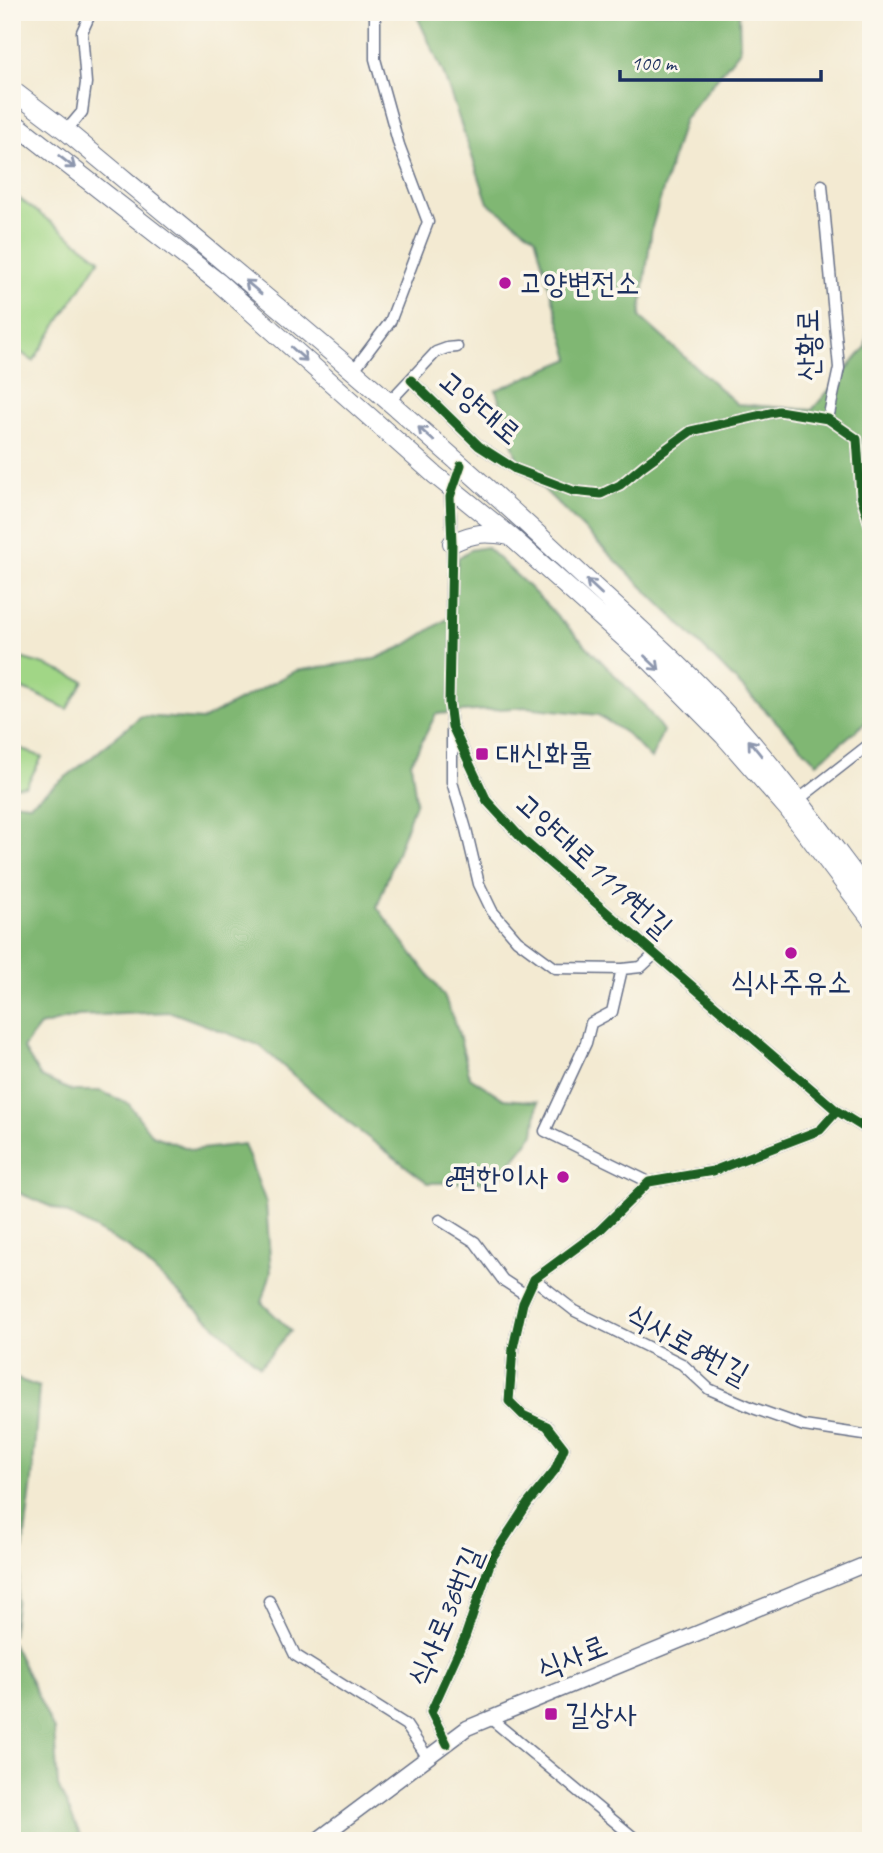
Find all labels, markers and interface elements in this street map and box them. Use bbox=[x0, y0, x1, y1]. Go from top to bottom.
scale bar bbox=[620, 38, 822, 82]
text: 100 m bbox=[631, 50, 678, 76]
one-way arrow bbox=[57, 155, 75, 170]
place label: 고양변전소 bbox=[519, 264, 640, 302]
marker: 고양변전소 bbox=[497, 275, 513, 291]
one-way arrow bbox=[244, 279, 262, 295]
street label: 산황로 bbox=[788, 308, 828, 382]
one-way arrow bbox=[290, 346, 308, 362]
street label: 고양대로 bbox=[431, 361, 529, 453]
one-way arrow bbox=[417, 426, 435, 442]
one-way arrow bbox=[585, 579, 603, 595]
one-way arrow bbox=[643, 655, 660, 672]
place label: 대신화물 bbox=[496, 735, 593, 773]
one-way arrow bbox=[747, 739, 763, 757]
marker: 대신화물 bbox=[474, 746, 490, 762]
street label: 고양대로1119번길 bbox=[507, 784, 681, 946]
marker: 식사주유소 bbox=[783, 945, 799, 961]
place label: 식사주유소 bbox=[731, 963, 851, 1001]
place label: e편한이사 bbox=[443, 1158, 549, 1196]
marker: e편한이사 bbox=[555, 1169, 571, 1185]
street label: 식사로8번길 bbox=[620, 1295, 756, 1393]
street label: 식사로36번길 bbox=[399, 1541, 491, 1691]
street label: 식사로 bbox=[531, 1626, 613, 1688]
place label: 길상사 bbox=[565, 1695, 637, 1733]
marker: 길상사 bbox=[543, 1706, 559, 1722]

